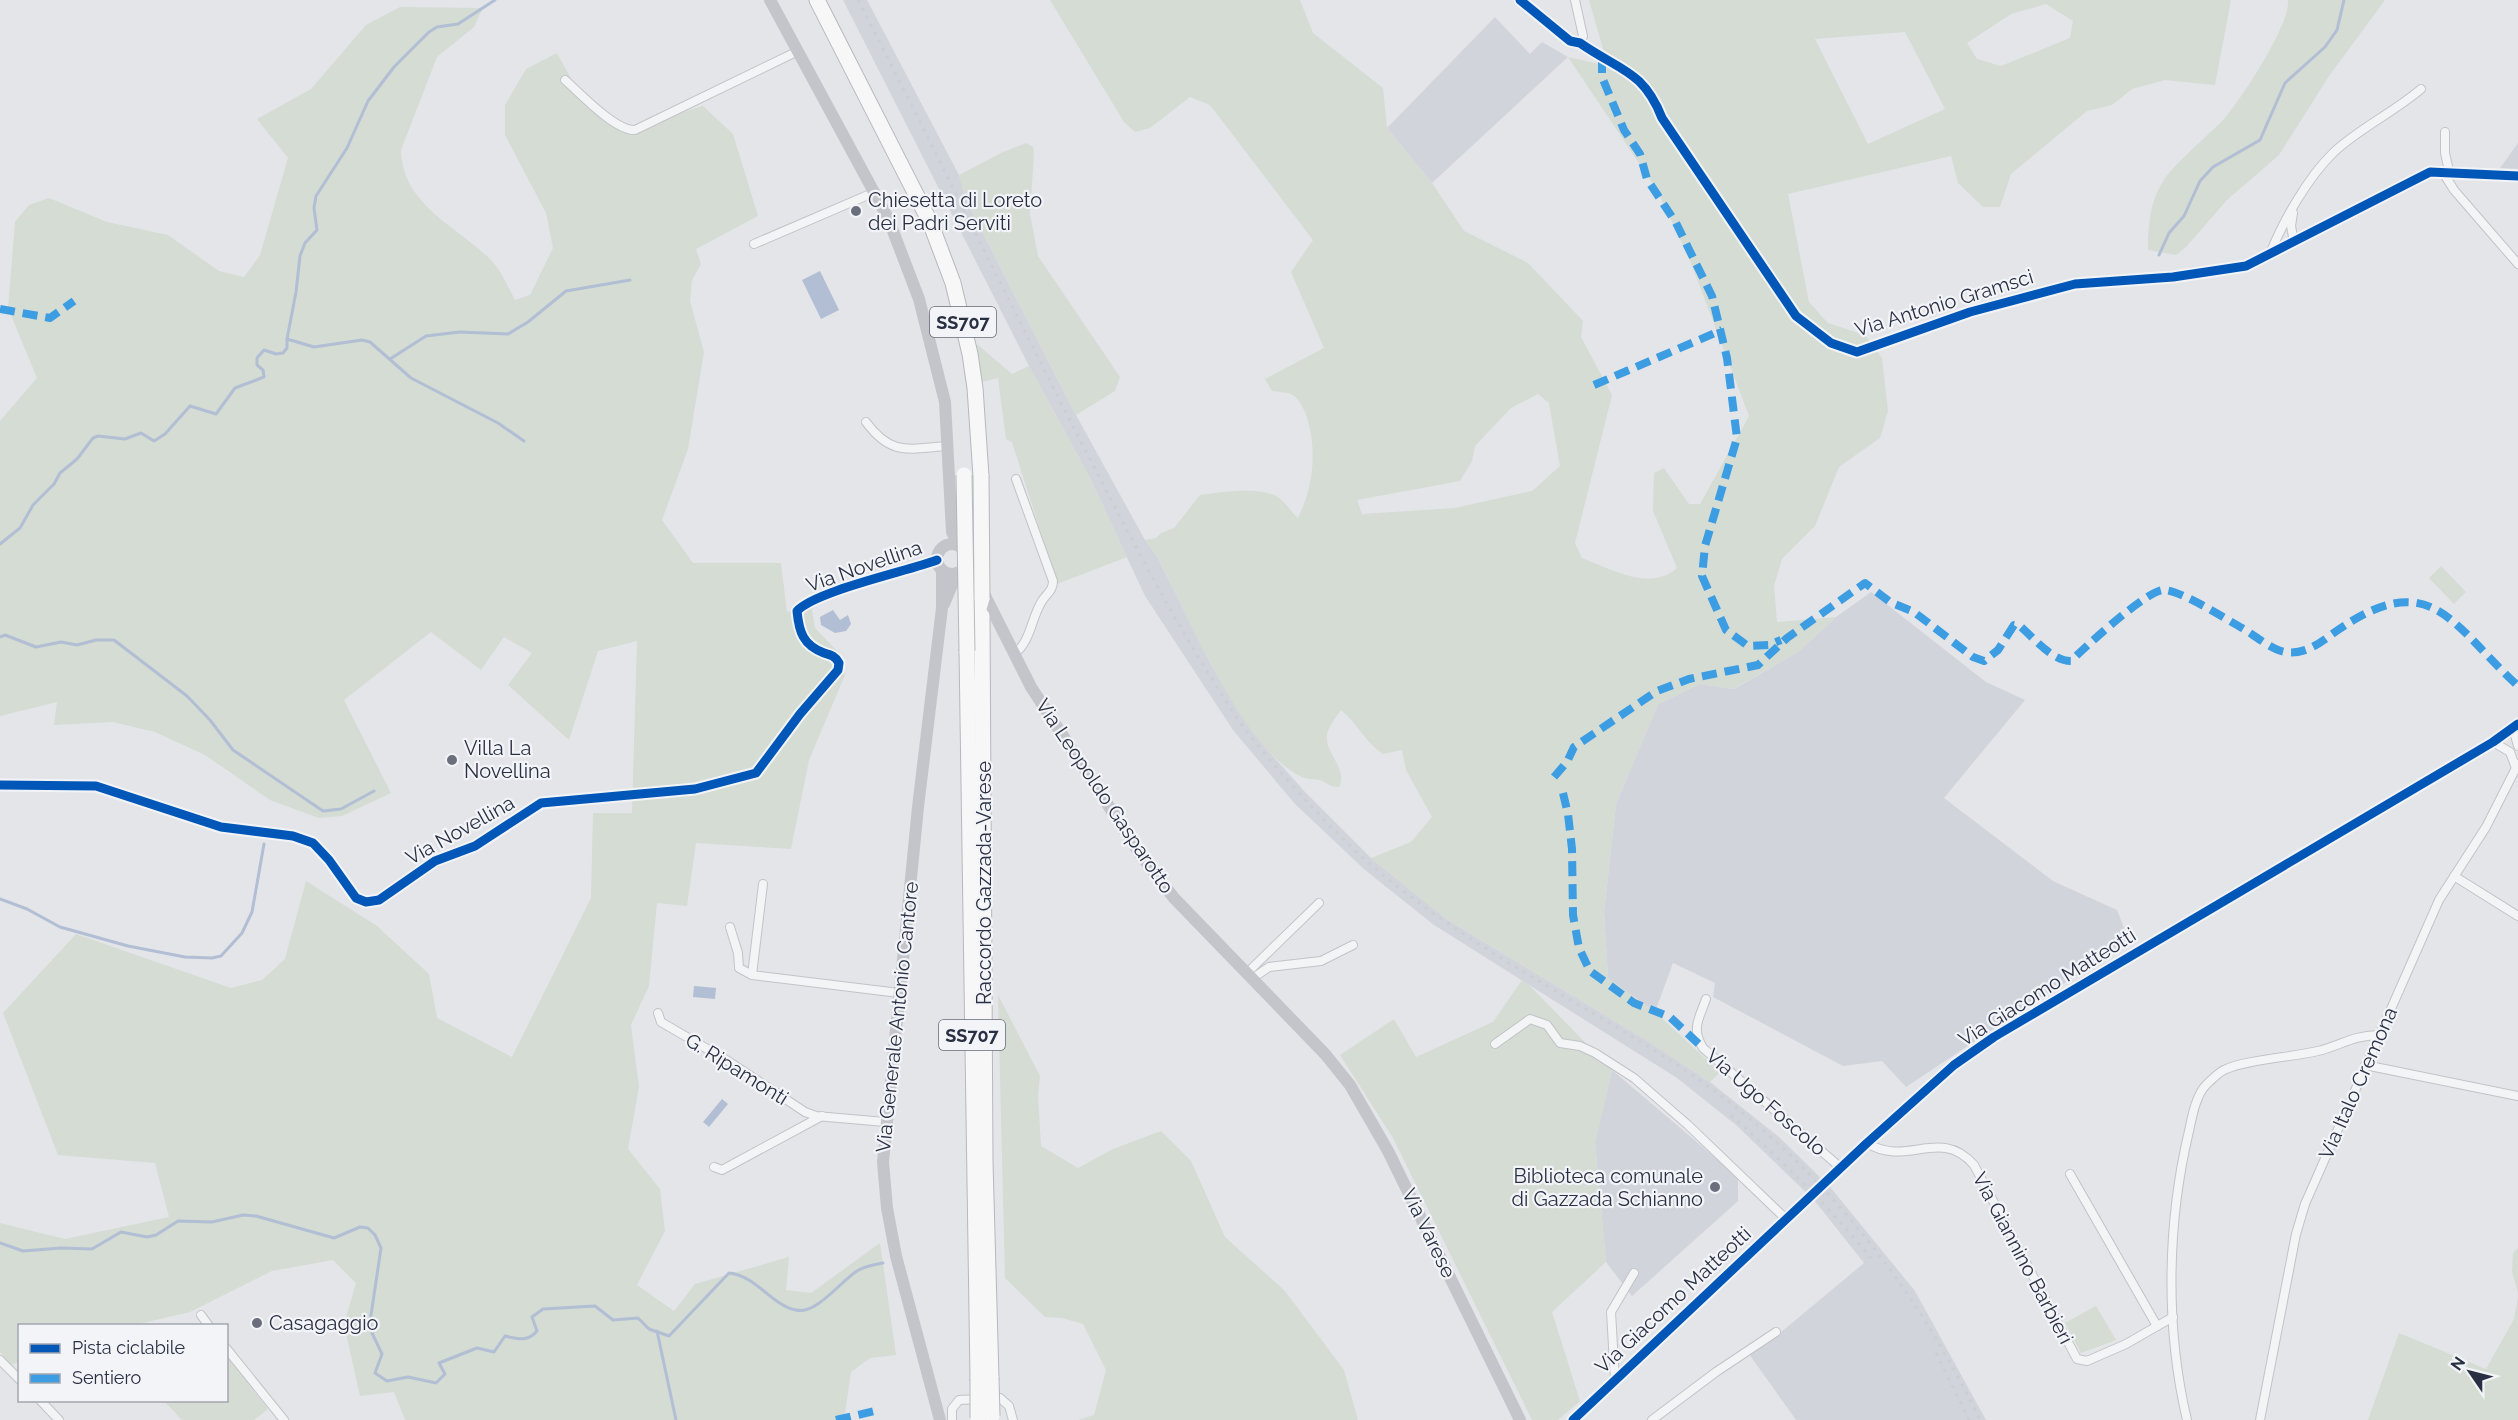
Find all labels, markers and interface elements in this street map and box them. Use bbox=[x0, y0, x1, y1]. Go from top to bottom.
place label: Chiesetta di Loreto dei Padri Serviti bbox=[868, 188, 1042, 235]
marker: Chiesetta di Loreto dei Padri Serviti bbox=[849, 204, 863, 218]
street label: Via Antonio Gramsci bbox=[1852, 264, 2036, 342]
road number: SS707 bbox=[930, 307, 996, 337]
street label: Via Novellina bbox=[803, 535, 925, 597]
street label: Via Leopoldo Gasparotto bbox=[1031, 694, 1179, 898]
place label: Villa La Novellina bbox=[464, 736, 551, 783]
marker: Villa La Novellina bbox=[445, 753, 459, 767]
street label: Raccordo Gazzada-Varese bbox=[972, 761, 996, 1005]
street label: Via Novellina bbox=[401, 790, 519, 870]
street label: Via Generale Antonio Cantore bbox=[871, 880, 923, 1154]
street label: Via Giacomo Matteotti bbox=[1954, 923, 2140, 1051]
street label: Via Italo Cremona bbox=[2314, 1003, 2402, 1163]
road number: SS707 bbox=[939, 1020, 1005, 1050]
street label: G. Ripamonti bbox=[681, 1028, 793, 1110]
street label: Via Ugo Foscolo bbox=[1701, 1043, 1831, 1161]
place label: Biblioteca comunale di Gazzada Schianno bbox=[1512, 1164, 1703, 1211]
street label: Via Giannino Barbieri bbox=[1968, 1168, 2078, 1348]
marker: Biblioteca comunale di Gazzada Schianno bbox=[1708, 1180, 1722, 1194]
street label: Via Varese bbox=[1397, 1184, 1461, 1282]
street label: Via Giacomo Matteotti bbox=[1590, 1222, 1756, 1378]
place label: Casagaggio bbox=[269, 1311, 379, 1335]
marker: Casagaggio bbox=[250, 1316, 264, 1330]
legend bbox=[18, 1324, 228, 1402]
text: Pista ciclabile bbox=[72, 1337, 186, 1358]
north arrow bbox=[2440, 1342, 2500, 1402]
text: N bbox=[2447, 1353, 2469, 1374]
text: Sentiero bbox=[72, 1367, 141, 1388]

